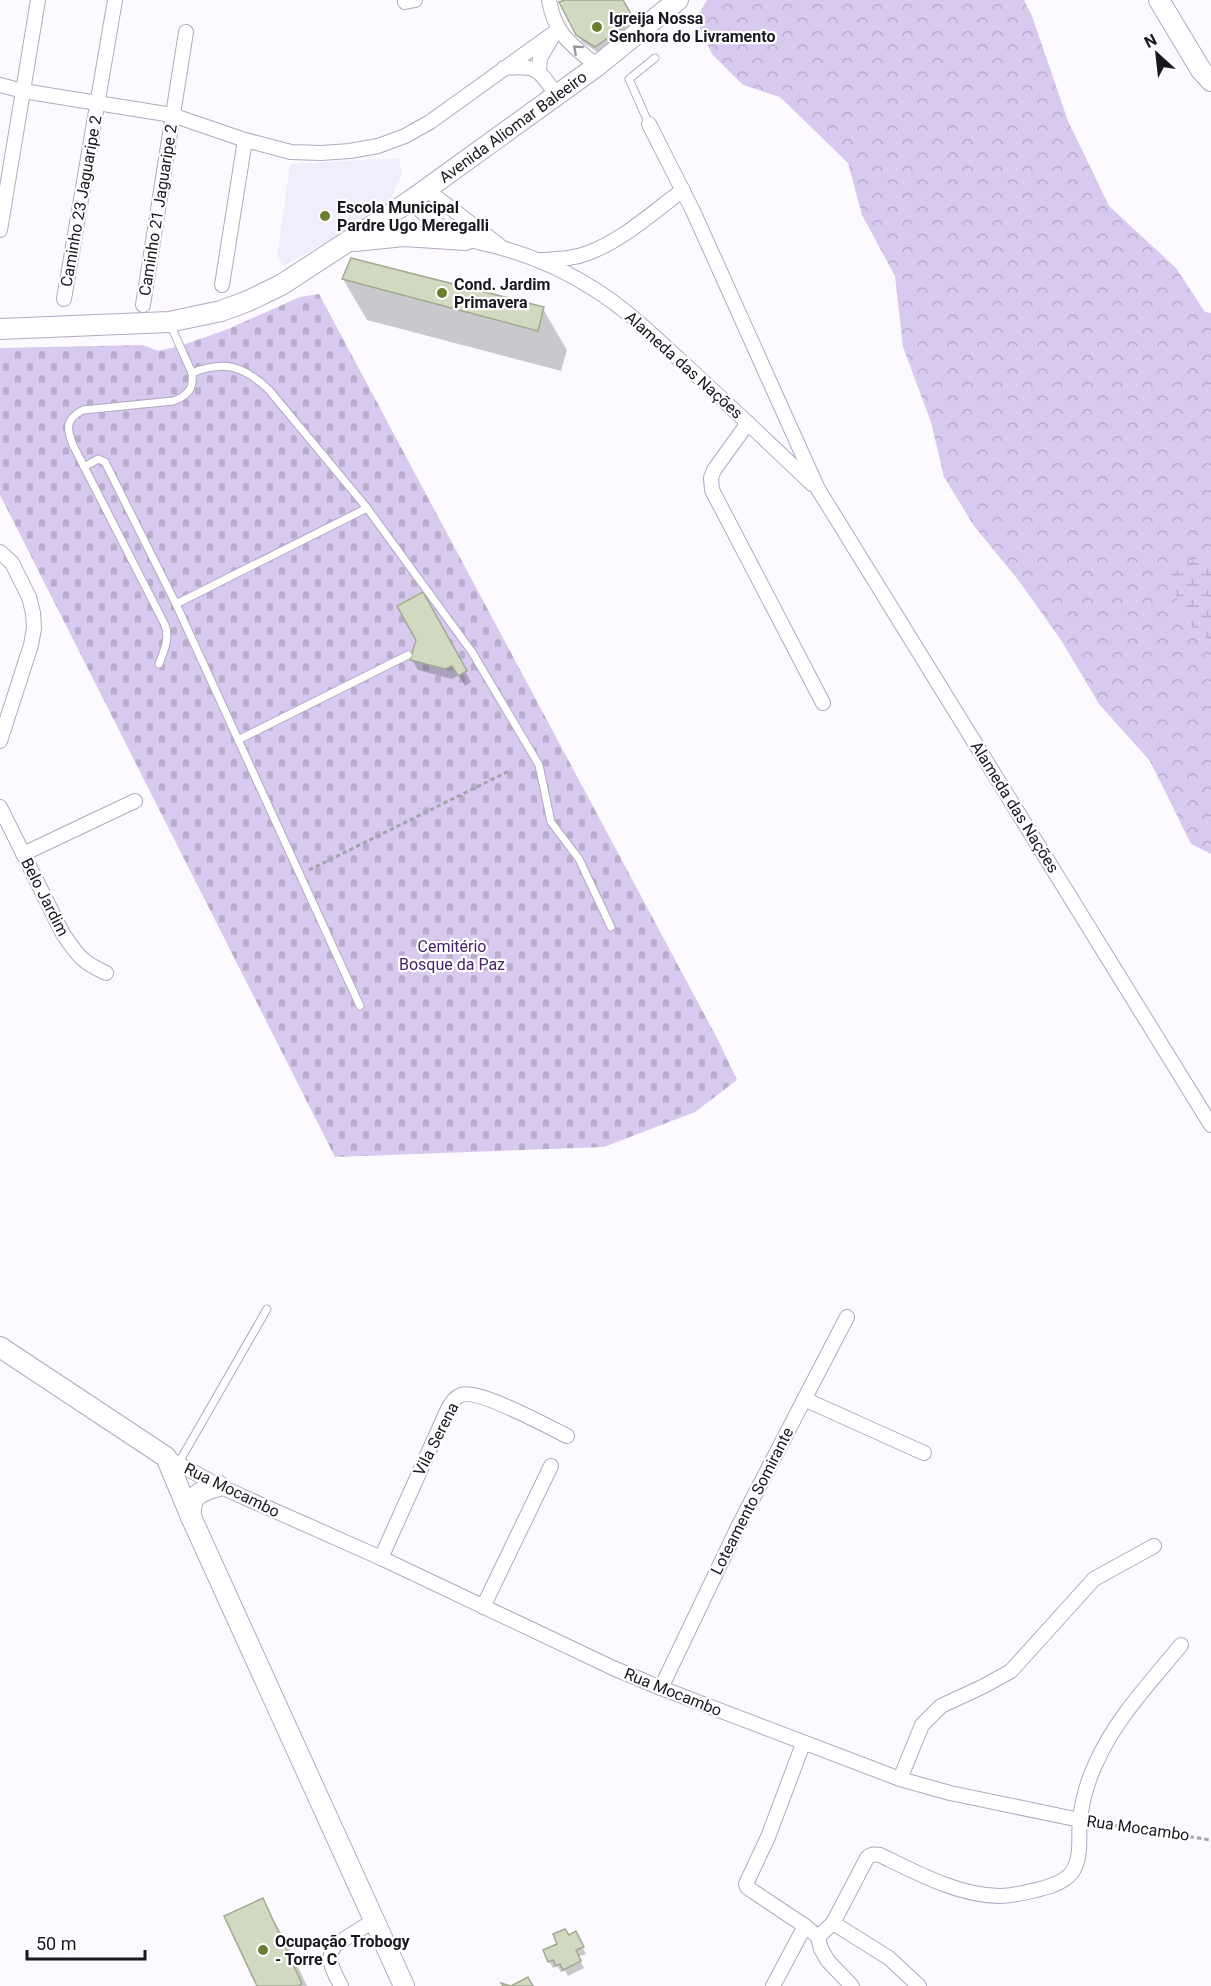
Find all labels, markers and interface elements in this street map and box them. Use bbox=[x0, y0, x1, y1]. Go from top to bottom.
place label: Igreija Nossa Senhora do Livramento bbox=[609, 9, 775, 46]
marker: Igreija Nossa Senhora do Livramento bbox=[590, 20, 604, 34]
north arrow bbox=[1127, 24, 1187, 84]
text: N bbox=[1141, 30, 1160, 52]
one-way arrow bbox=[573, 45, 584, 56]
street label: Avenida Aliomar Baleeiro bbox=[435, 67, 591, 187]
street label: Caminho 23 Jaguaripe 2 bbox=[57, 114, 105, 288]
street label: Caminho 21 Jaguaripe 2 bbox=[135, 123, 181, 297]
place label: Escola Municipal Pardre Ugo Meregalli bbox=[337, 198, 489, 235]
marker: Escola Municipal Pardre Ugo Meregalli bbox=[318, 209, 332, 223]
place label: Cond. Jardim Primavera bbox=[454, 275, 550, 312]
marker: Cond. Jardim Primavera bbox=[435, 286, 449, 300]
street label: Alameda das Nações bbox=[621, 307, 747, 423]
street label: Alameda das Nações bbox=[967, 738, 1063, 876]
street label: Belo Jardim bbox=[17, 855, 73, 939]
park label: Cemitério Bosque da Paz bbox=[399, 937, 505, 974]
street label: Vila Serena bbox=[409, 1399, 463, 1479]
street label: Loteamento Somirante bbox=[707, 1424, 797, 1578]
street label: Rua Mocambo bbox=[181, 1459, 283, 1521]
street label: Rua Mocambo bbox=[621, 1664, 725, 1720]
street label: Rua Mocambo bbox=[1085, 1811, 1191, 1845]
scale bar bbox=[27, 1923, 146, 1961]
place label: Ocupação Trobogy - Torre C bbox=[275, 1932, 411, 1969]
text: 50 m bbox=[36, 1933, 76, 1954]
marker: Ocupação Trobogy - Torre C bbox=[256, 1943, 270, 1957]

